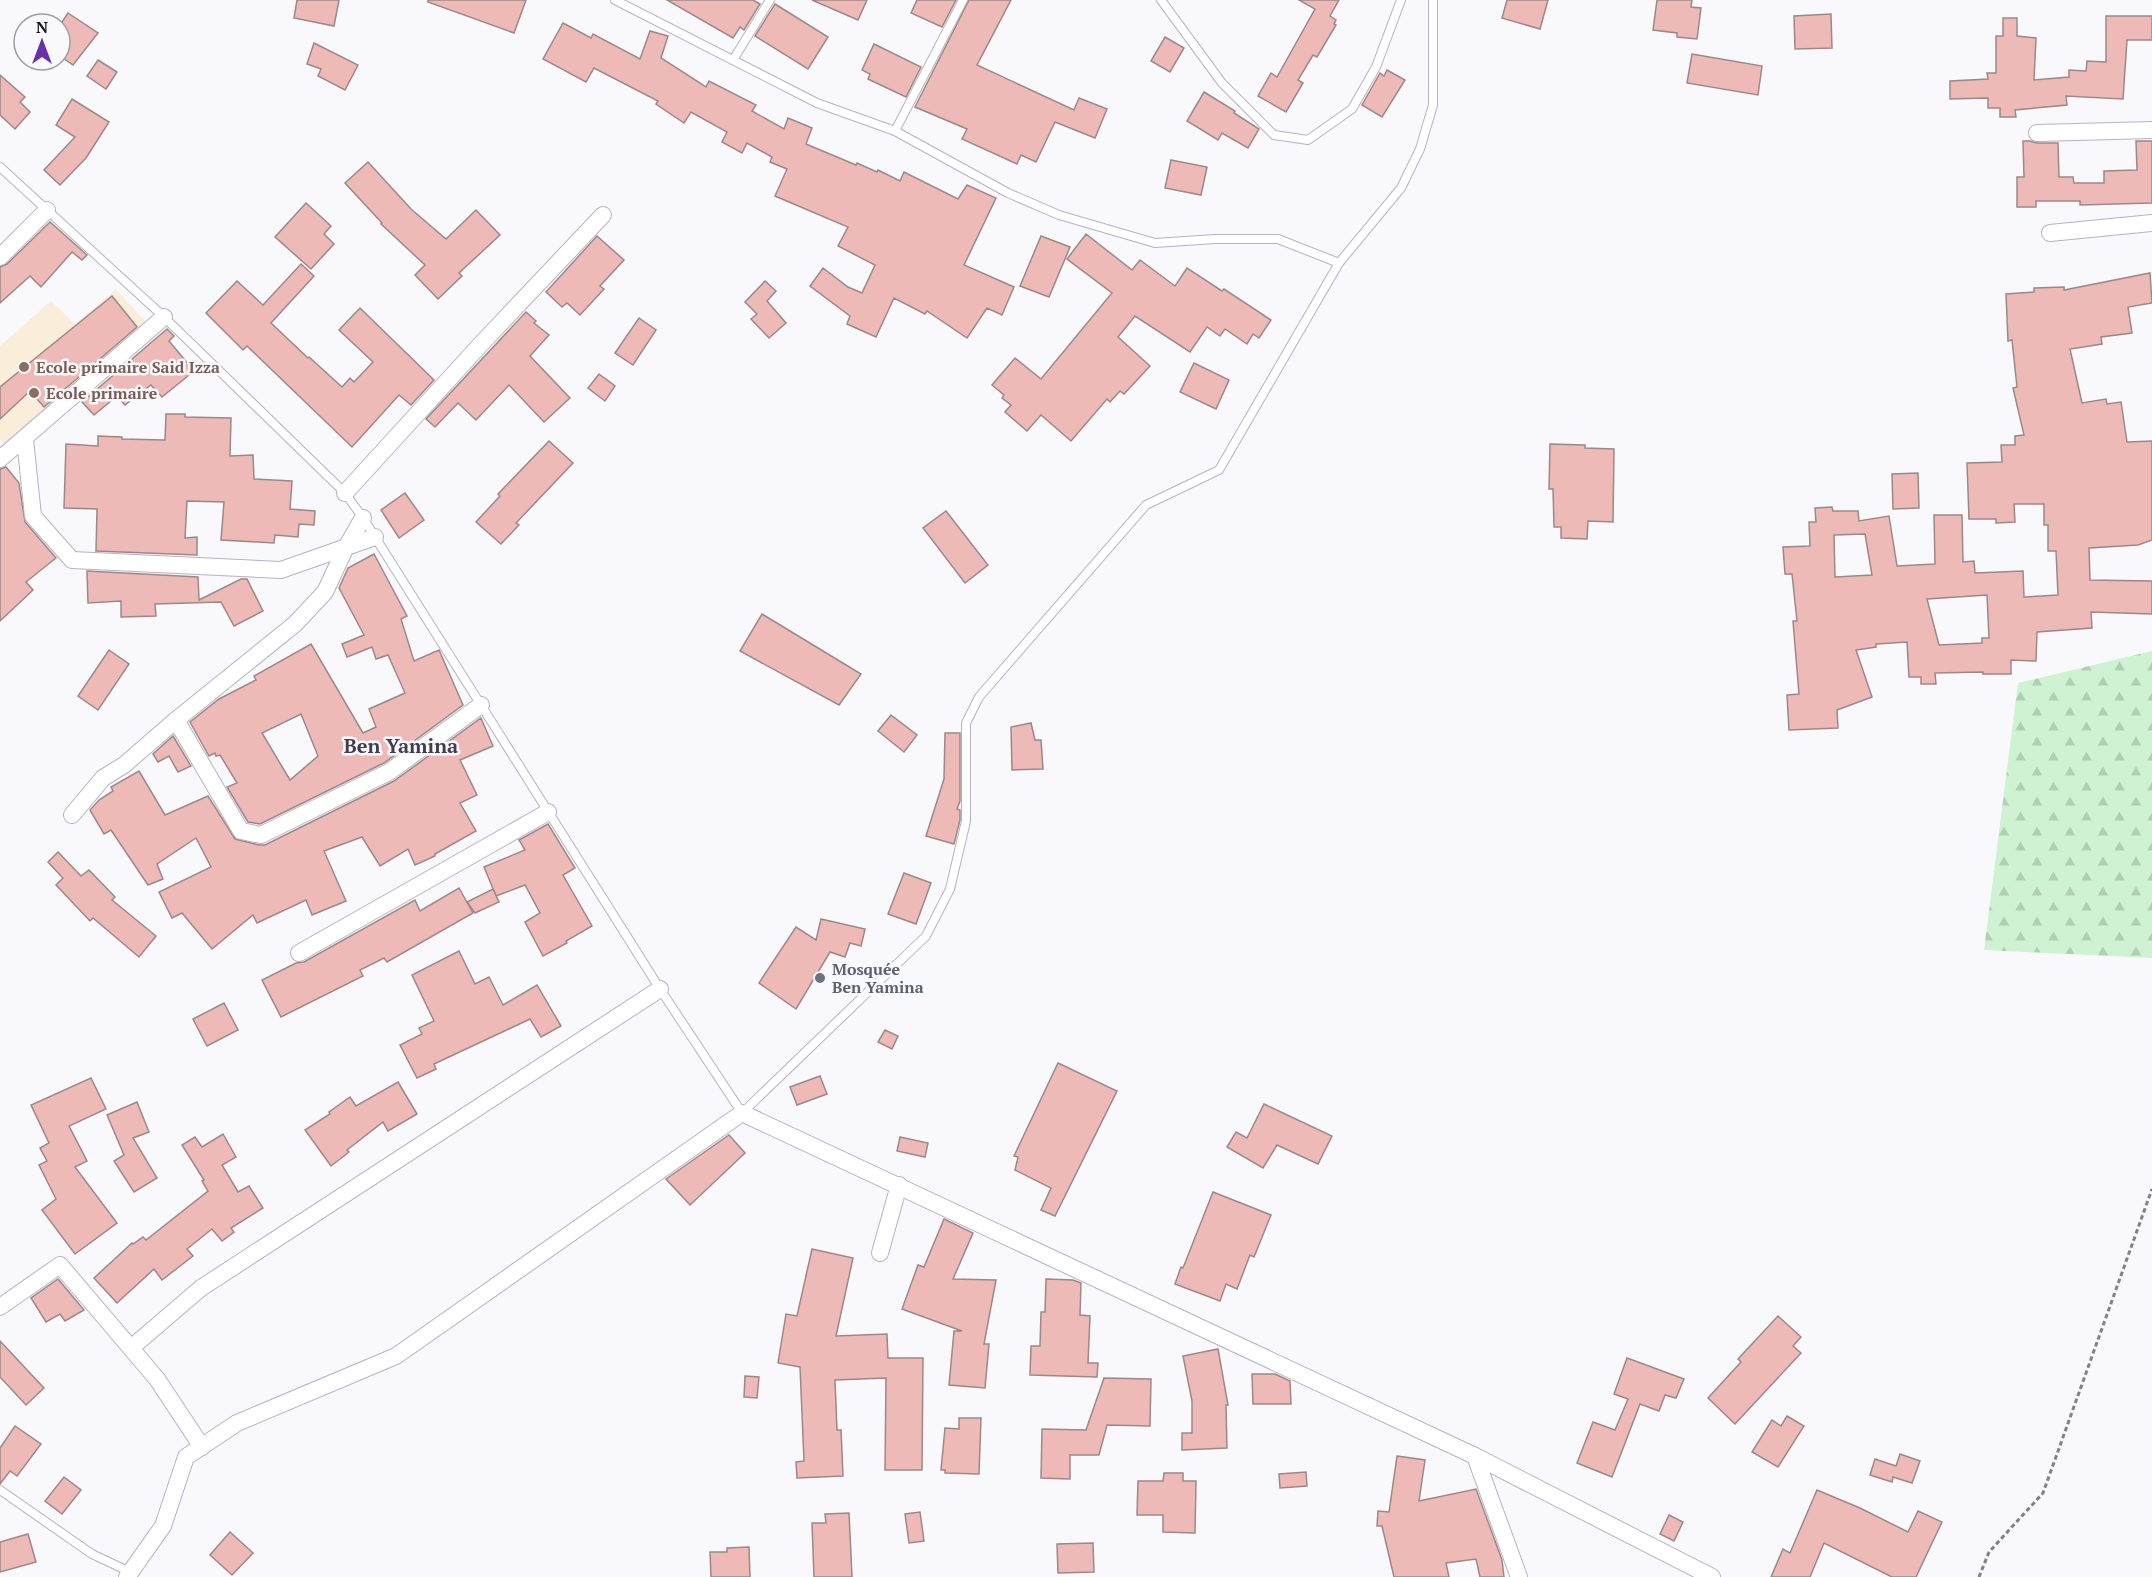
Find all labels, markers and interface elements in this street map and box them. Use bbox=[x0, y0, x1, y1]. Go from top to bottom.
north arrow bbox=[12, 12, 72, 72]
text: N bbox=[36, 16, 48, 38]
place label: Ecole primaire Said Izza bbox=[36, 356, 220, 378]
marker: Ecole primaire Said Izza bbox=[17, 360, 31, 374]
place label: Ecole primaire bbox=[46, 382, 158, 404]
marker: Ecole primaire bbox=[27, 386, 41, 400]
district label: Ben Yamina bbox=[344, 732, 458, 759]
place label: Mosquée Ben Yamina bbox=[832, 958, 924, 998]
marker: Mosquée Ben Yamina bbox=[813, 971, 827, 985]

